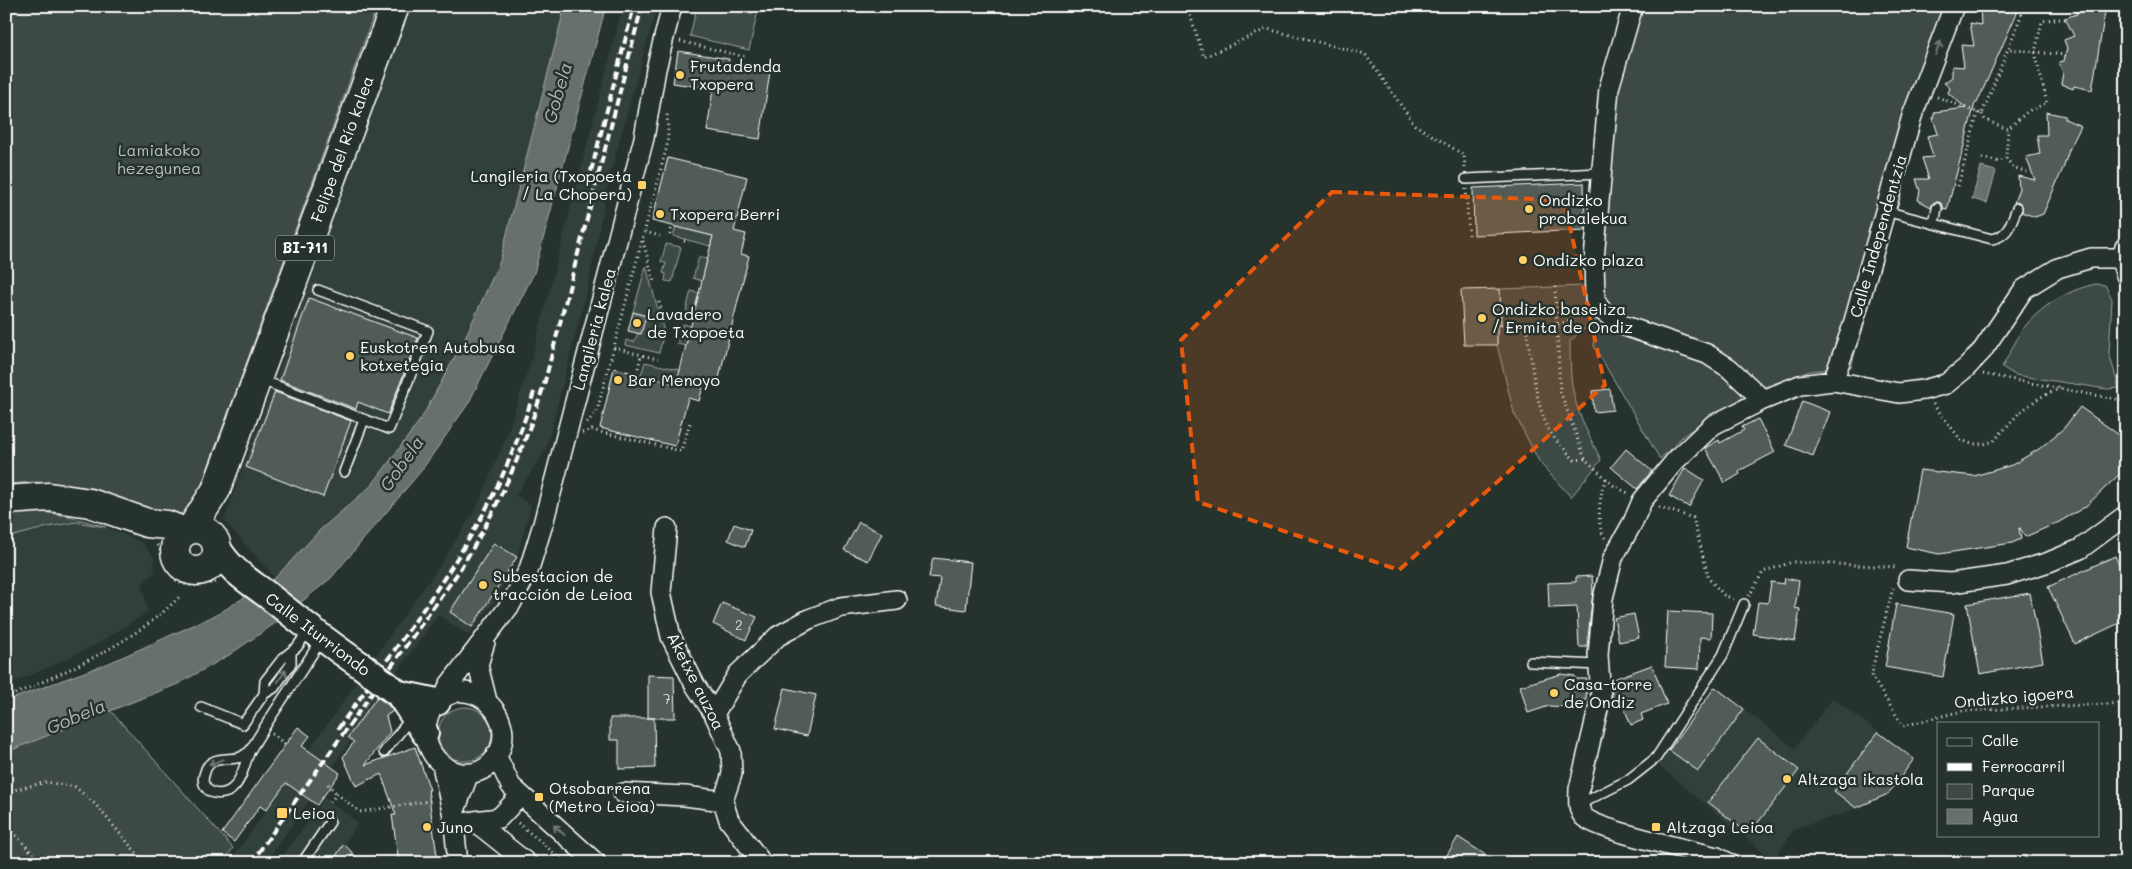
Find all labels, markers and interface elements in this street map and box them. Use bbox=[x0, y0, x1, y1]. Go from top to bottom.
one-way arrow bbox=[1934, 41, 1943, 56]
place label: Frutadenda Txopera bbox=[690, 55, 782, 94]
water label: Gobela bbox=[537, 59, 577, 126]
marker: Frutadenda Txopera bbox=[674, 69, 686, 81]
street label: Felipe del Río kalea bbox=[305, 73, 378, 225]
park label: Lamiakoko hezegunea bbox=[117, 139, 201, 178]
street label: Calle Independentzia bbox=[1844, 152, 1911, 320]
place label: Langileria (Txopoeta / La Chopera) bbox=[470, 165, 632, 204]
marker: Langileria (Txopoeta / La Chopera) bbox=[636, 179, 648, 191]
place label: Ondizko probalekua bbox=[1539, 189, 1628, 228]
place label: Txopera Berri bbox=[670, 203, 780, 224]
marker: Ondizko probalekua bbox=[1523, 203, 1535, 215]
marker: Txopera Berri bbox=[654, 208, 666, 220]
road number: BI-711 bbox=[276, 236, 334, 260]
place label: Ondizko plaza bbox=[1533, 249, 1644, 270]
marker: Ondizko plaza bbox=[1517, 254, 1529, 266]
street label: Langileria kalea bbox=[567, 265, 620, 392]
place label: Ondizko baseliza / Ermita de Ondiz bbox=[1492, 298, 1633, 337]
place label: Lavadero de Txopoeta bbox=[647, 303, 745, 342]
marker: Ondizko baseliza / Ermita de Ondiz bbox=[1476, 312, 1488, 324]
marker: Lavadero de Txopoeta bbox=[631, 317, 643, 329]
place label: Euskotren Autobusa kotxetegia bbox=[360, 336, 516, 375]
marker: Euskotren Autobusa kotxetegia bbox=[344, 350, 356, 362]
place label: Bar Menoyo bbox=[628, 369, 720, 390]
marker: Bar Menoyo bbox=[612, 374, 624, 386]
water label: Gobela bbox=[373, 431, 429, 496]
place label: Subestacion de tracción de Leioa bbox=[493, 565, 633, 604]
marker: Subestacion de tracción de Leioa bbox=[477, 579, 489, 591]
street label: Calle Iturriondo bbox=[262, 587, 375, 680]
house number: 2 bbox=[735, 615, 743, 634]
street label: Aketxe auzoa bbox=[663, 628, 730, 733]
one-way arrow bbox=[277, 669, 287, 683]
place label: Casa-torre de Ondiz bbox=[1564, 673, 1652, 712]
street label: Ondizko igoera bbox=[1953, 681, 2075, 712]
marker: Casa-torre de Ondiz bbox=[1548, 687, 1560, 699]
house number: 7 bbox=[663, 689, 671, 708]
water label: Gobela bbox=[42, 693, 109, 739]
legend bbox=[1937, 722, 2100, 836]
text: Calle bbox=[1982, 730, 2019, 750]
text: Ferrocarril bbox=[1982, 756, 2065, 776]
one-way arrow bbox=[209, 758, 224, 767]
place label: Altzaga ikastola bbox=[1797, 768, 1924, 789]
marker: Altzaga ikastola bbox=[1781, 773, 1793, 785]
place label: Otsobarrena (Metro Leioa) bbox=[549, 777, 655, 816]
text: Parque bbox=[1982, 780, 2035, 800]
marker: Otsobarrena (Metro Leioa) bbox=[533, 791, 545, 803]
place label: Leioa bbox=[293, 802, 336, 823]
marker: Leioa bbox=[275, 806, 289, 820]
text: Agua bbox=[1982, 806, 2019, 826]
place label: Juno bbox=[437, 816, 473, 837]
place label: Altzaga Leioa bbox=[1666, 816, 1774, 837]
marker: Juno bbox=[421, 821, 433, 833]
marker: Altzaga Leioa bbox=[1650, 821, 1662, 833]
one-way arrow bbox=[553, 824, 566, 836]

